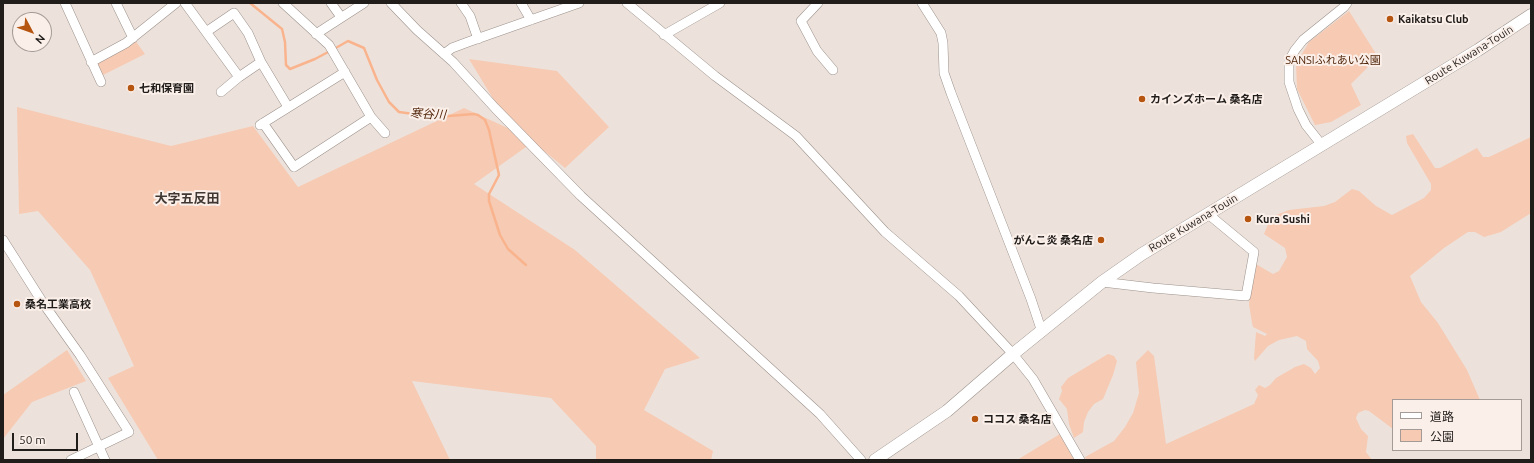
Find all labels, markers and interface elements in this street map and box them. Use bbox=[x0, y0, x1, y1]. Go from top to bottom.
north arrow bbox=[12, 12, 52, 52]
place label: Kaikatsu Club bbox=[1398, 12, 1469, 26]
marker: Kaikatsu Club bbox=[1385, 14, 1395, 24]
street label: Route Kuwana-Touin bbox=[1422, 23, 1516, 87]
text: N bbox=[33, 32, 48, 46]
park label: SANSIふれあい公園 bbox=[1285, 53, 1381, 67]
place label: 七和保育園 bbox=[139, 81, 194, 95]
marker: 七和保育園 bbox=[126, 83, 136, 93]
place label: カインズホーム 桑名店 bbox=[1150, 92, 1263, 106]
marker: カインズホーム 桑名店 bbox=[1137, 94, 1147, 104]
water label: 寒谷川 bbox=[410, 106, 446, 122]
district label: 大字五反田 bbox=[155, 191, 219, 207]
street label: Route Kuwana-Touin bbox=[1146, 191, 1240, 255]
place label: Kura Sushi bbox=[1256, 212, 1310, 226]
marker: Kura Sushi bbox=[1243, 214, 1253, 224]
place label: がんこ炎 桑名店 bbox=[1013, 233, 1093, 247]
marker: がんこ炎 桑名店 bbox=[1096, 235, 1106, 245]
place label: 桑名工業高校 bbox=[25, 297, 91, 311]
marker: 桑名工業高校 bbox=[12, 299, 22, 309]
legend bbox=[1392, 399, 1522, 451]
text: 道路 bbox=[1430, 410, 1454, 423]
place label: ココス 桑名店 bbox=[983, 412, 1052, 426]
marker: ココス 桑名店 bbox=[970, 414, 980, 424]
scale bar bbox=[14, 425, 80, 451]
text: 公園 bbox=[1430, 430, 1454, 443]
text: 50 m bbox=[19, 433, 46, 446]

